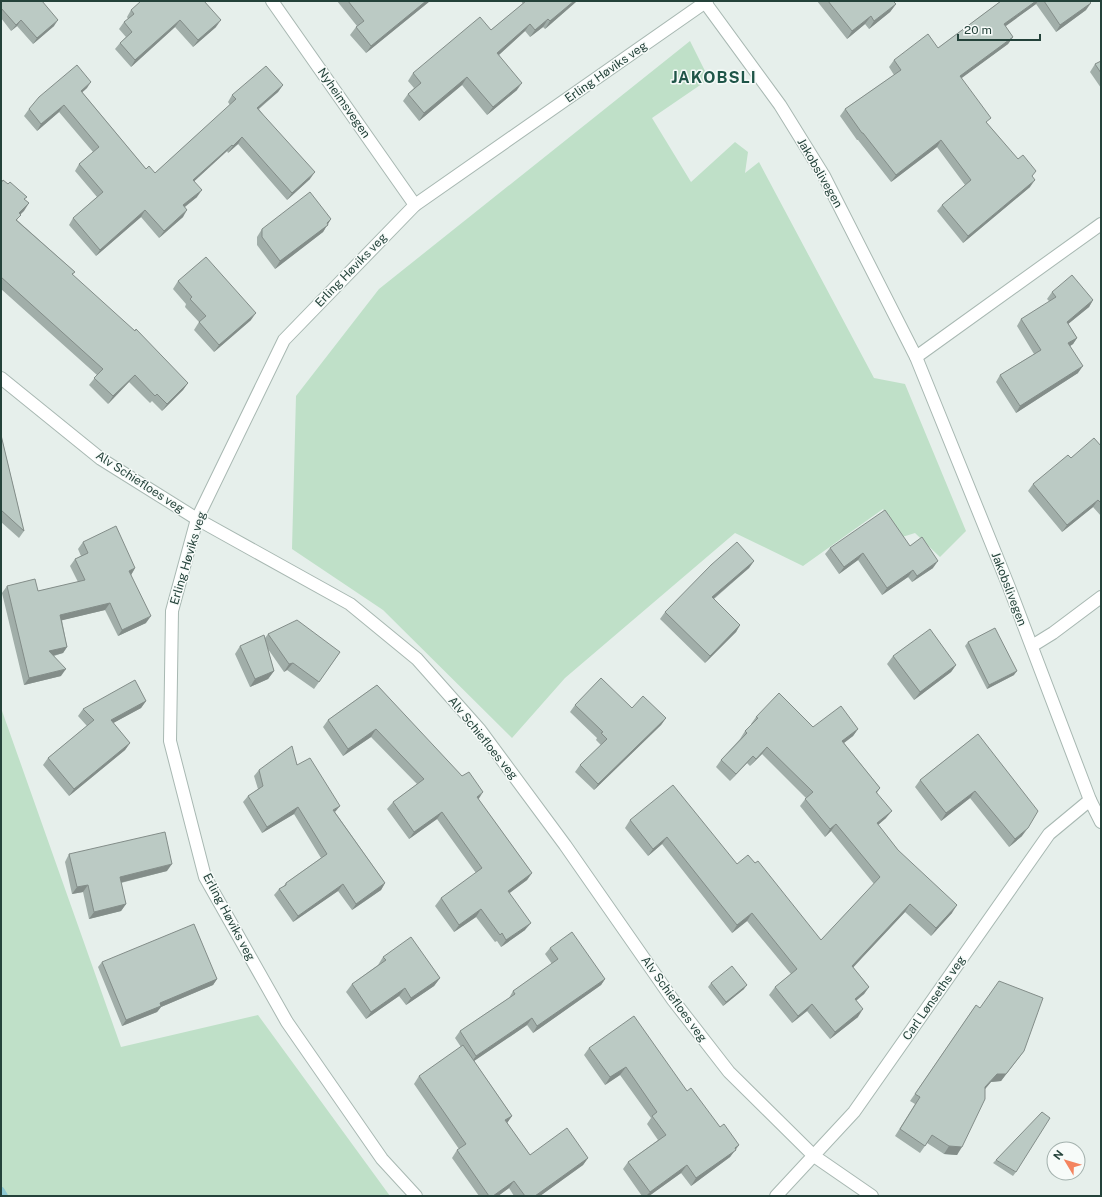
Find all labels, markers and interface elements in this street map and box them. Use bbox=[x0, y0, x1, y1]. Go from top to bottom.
scale bar bbox=[958, 16, 1040, 42]
text: 20 m bbox=[964, 23, 992, 37]
street label: Erling Høviks veg bbox=[562, 38, 650, 106]
street label: Nyheimsvegen bbox=[315, 65, 373, 141]
district label: JAKOBSLI bbox=[671, 68, 757, 87]
street label: Jakobslivegen bbox=[794, 136, 846, 210]
street label: Erling Høviks veg bbox=[312, 230, 390, 310]
street label: Alv Schiefloes veg bbox=[93, 448, 187, 516]
street label: Erling Høviks veg bbox=[167, 510, 209, 606]
street label: Jakobslivegen bbox=[988, 550, 1030, 628]
street label: Alv Schiefloes veg bbox=[445, 694, 521, 782]
street label: Erling Høviks veg bbox=[200, 871, 258, 963]
street label: Alv Schiefloes veg bbox=[638, 953, 710, 1045]
street label: Carl Lønseths veg bbox=[900, 953, 968, 1043]
north arrow bbox=[1046, 1141, 1086, 1181]
text: N bbox=[1051, 1148, 1065, 1162]

